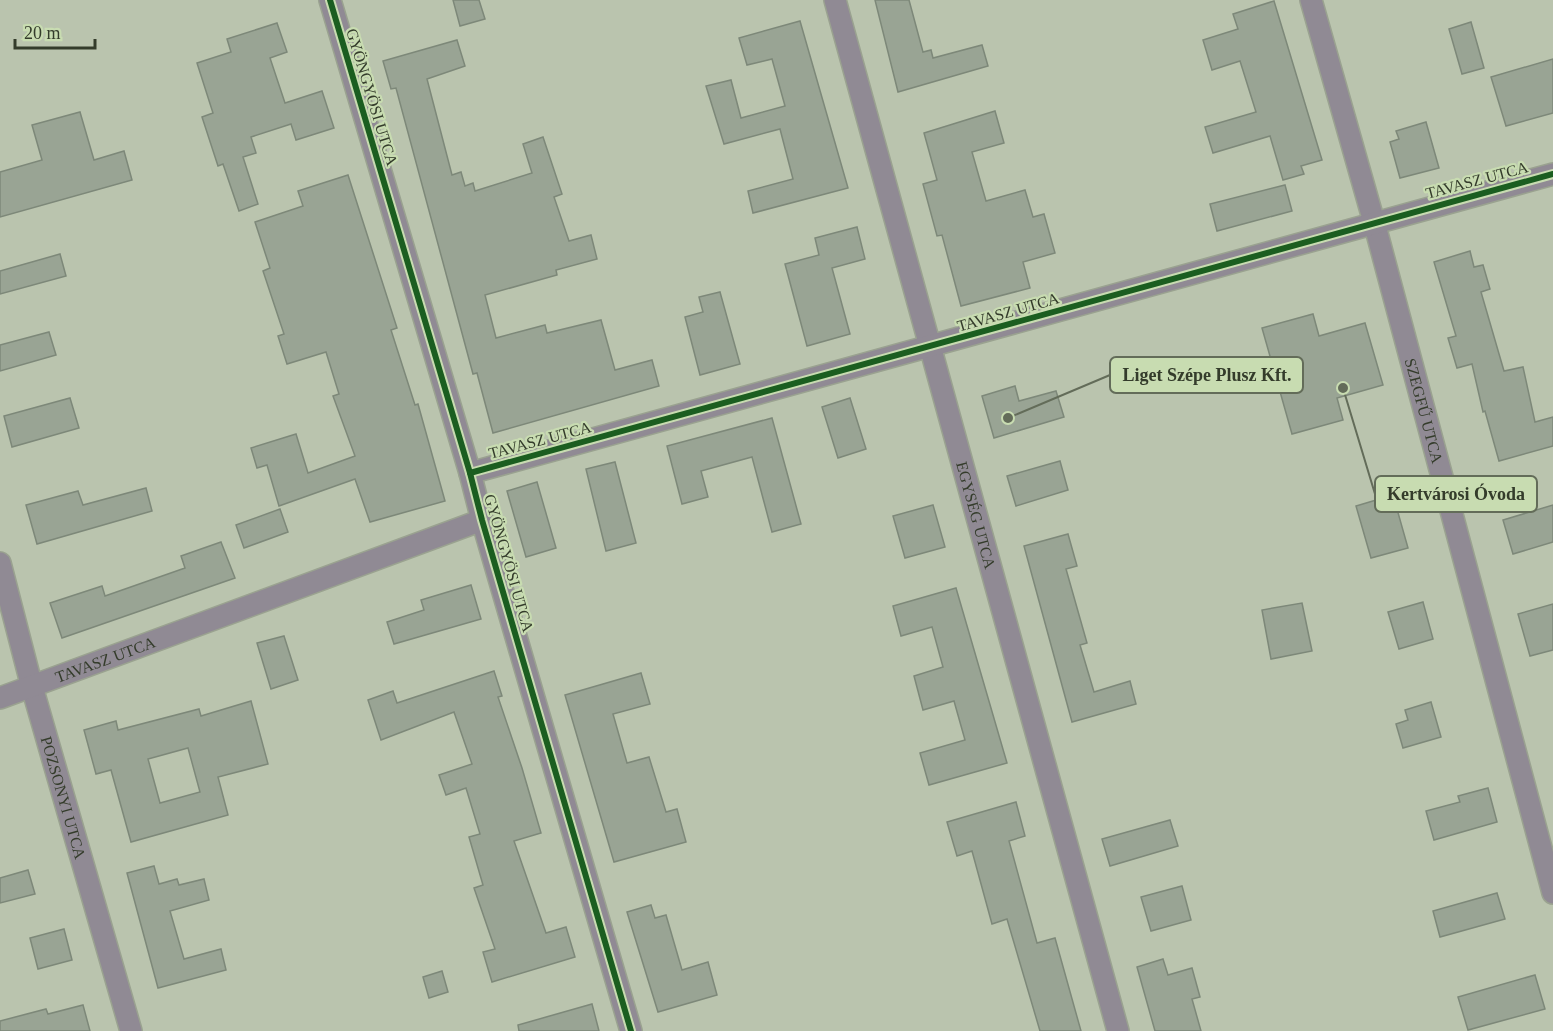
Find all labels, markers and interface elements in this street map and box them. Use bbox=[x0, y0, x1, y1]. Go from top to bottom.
scale bar bbox=[15, 12, 94, 50]
text: 20 m bbox=[24, 23, 61, 43]
street label: GYÖNGYÖSI UTCA bbox=[343, 26, 401, 168]
street label: TAVASZ UTCA bbox=[1424, 158, 1530, 202]
street label: TAVASZ UTCA bbox=[955, 289, 1061, 335]
street label: SZEGFŰ UTCA bbox=[1402, 356, 1447, 465]
callout: Liget Szépe Plusz Kft. bbox=[1110, 357, 1303, 393]
text: Liget Szépe Plusz Kft. bbox=[1123, 365, 1291, 385]
street label: TAVASZ UTCA bbox=[487, 418, 593, 462]
street label: EGYSÉG UTCA bbox=[953, 459, 999, 571]
callout: Kertvárosi Óvoda bbox=[1375, 476, 1537, 512]
text: Kertvárosi Óvoda bbox=[1387, 483, 1525, 504]
street label: GYÖNGYÖSI UTCA bbox=[481, 492, 537, 634]
street label: TAVASZ UTCA bbox=[53, 633, 158, 685]
street label: POZSONYI UTCA bbox=[38, 734, 90, 861]

